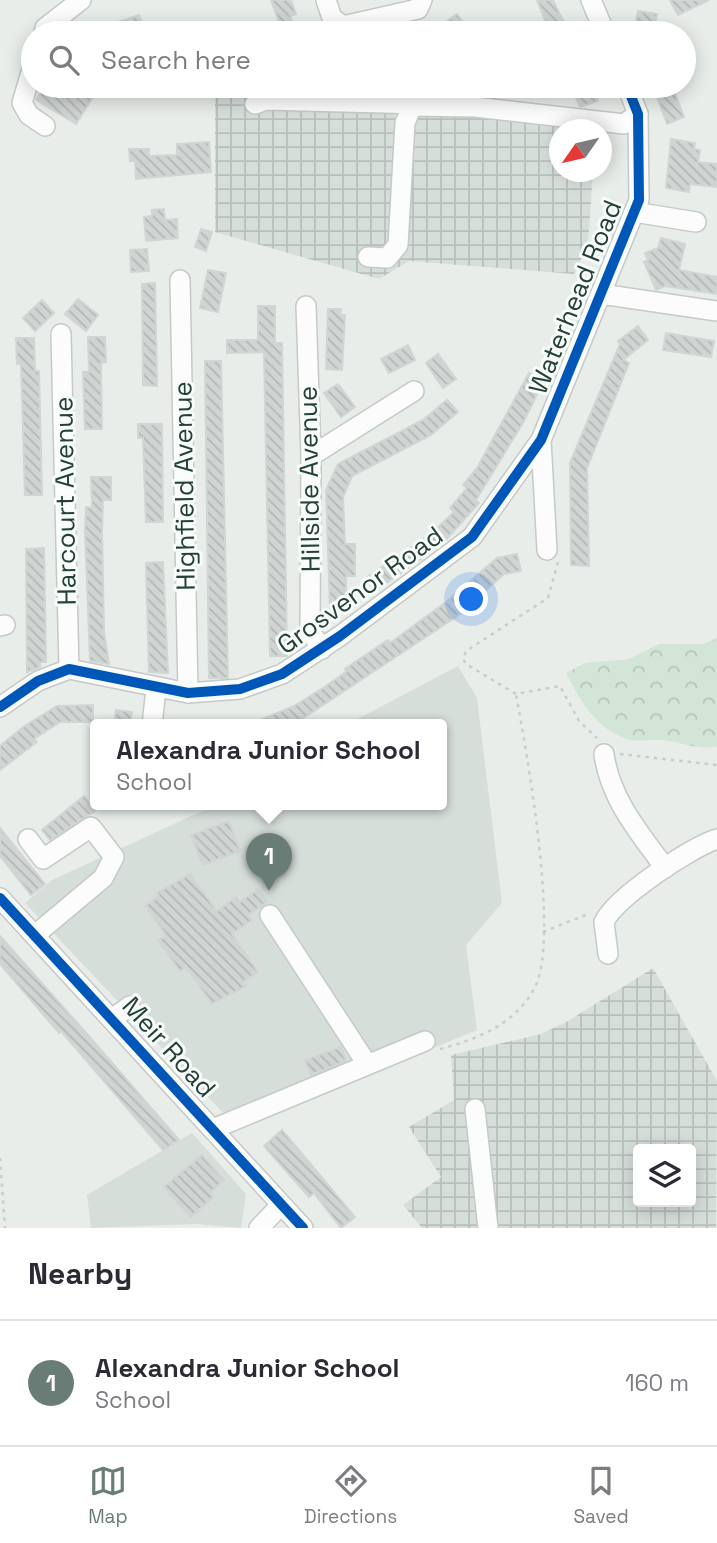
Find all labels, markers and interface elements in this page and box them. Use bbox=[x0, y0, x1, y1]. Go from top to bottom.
search box bbox=[21, 21, 696, 98]
icon: search bbox=[45, 41, 83, 79]
text: Search here bbox=[101, 43, 251, 77]
north arrow bbox=[549, 119, 612, 182]
street label: Waterhead Road bbox=[521, 195, 629, 399]
street label: Highfield Avenue bbox=[165, 381, 203, 591]
street label: Hillside Avenue bbox=[290, 385, 328, 573]
street label: Harcourt Avenue bbox=[46, 396, 84, 606]
street label: Grosvenor Road bbox=[270, 518, 450, 662]
your location bbox=[454, 582, 488, 616]
popup bbox=[90, 719, 447, 810]
text: Alexandra Junior School bbox=[116, 733, 421, 767]
text: School bbox=[116, 767, 192, 797]
pin: 1 bbox=[246, 833, 292, 891]
street label: Meir Road bbox=[115, 989, 223, 1105]
map controls bbox=[633, 1144, 696, 1207]
button: layers bbox=[633, 1144, 696, 1207]
text: Nearby bbox=[28, 1254, 132, 1293]
text: Alexandra Junior School bbox=[95, 1351, 400, 1385]
text: 1 bbox=[46, 1368, 56, 1398]
text: 160 m bbox=[625, 1368, 689, 1398]
text: School bbox=[95, 1385, 171, 1415]
tab: Map bbox=[88, 1462, 128, 1529]
tab: Directions bbox=[304, 1462, 397, 1529]
tab: Saved bbox=[573, 1462, 629, 1529]

